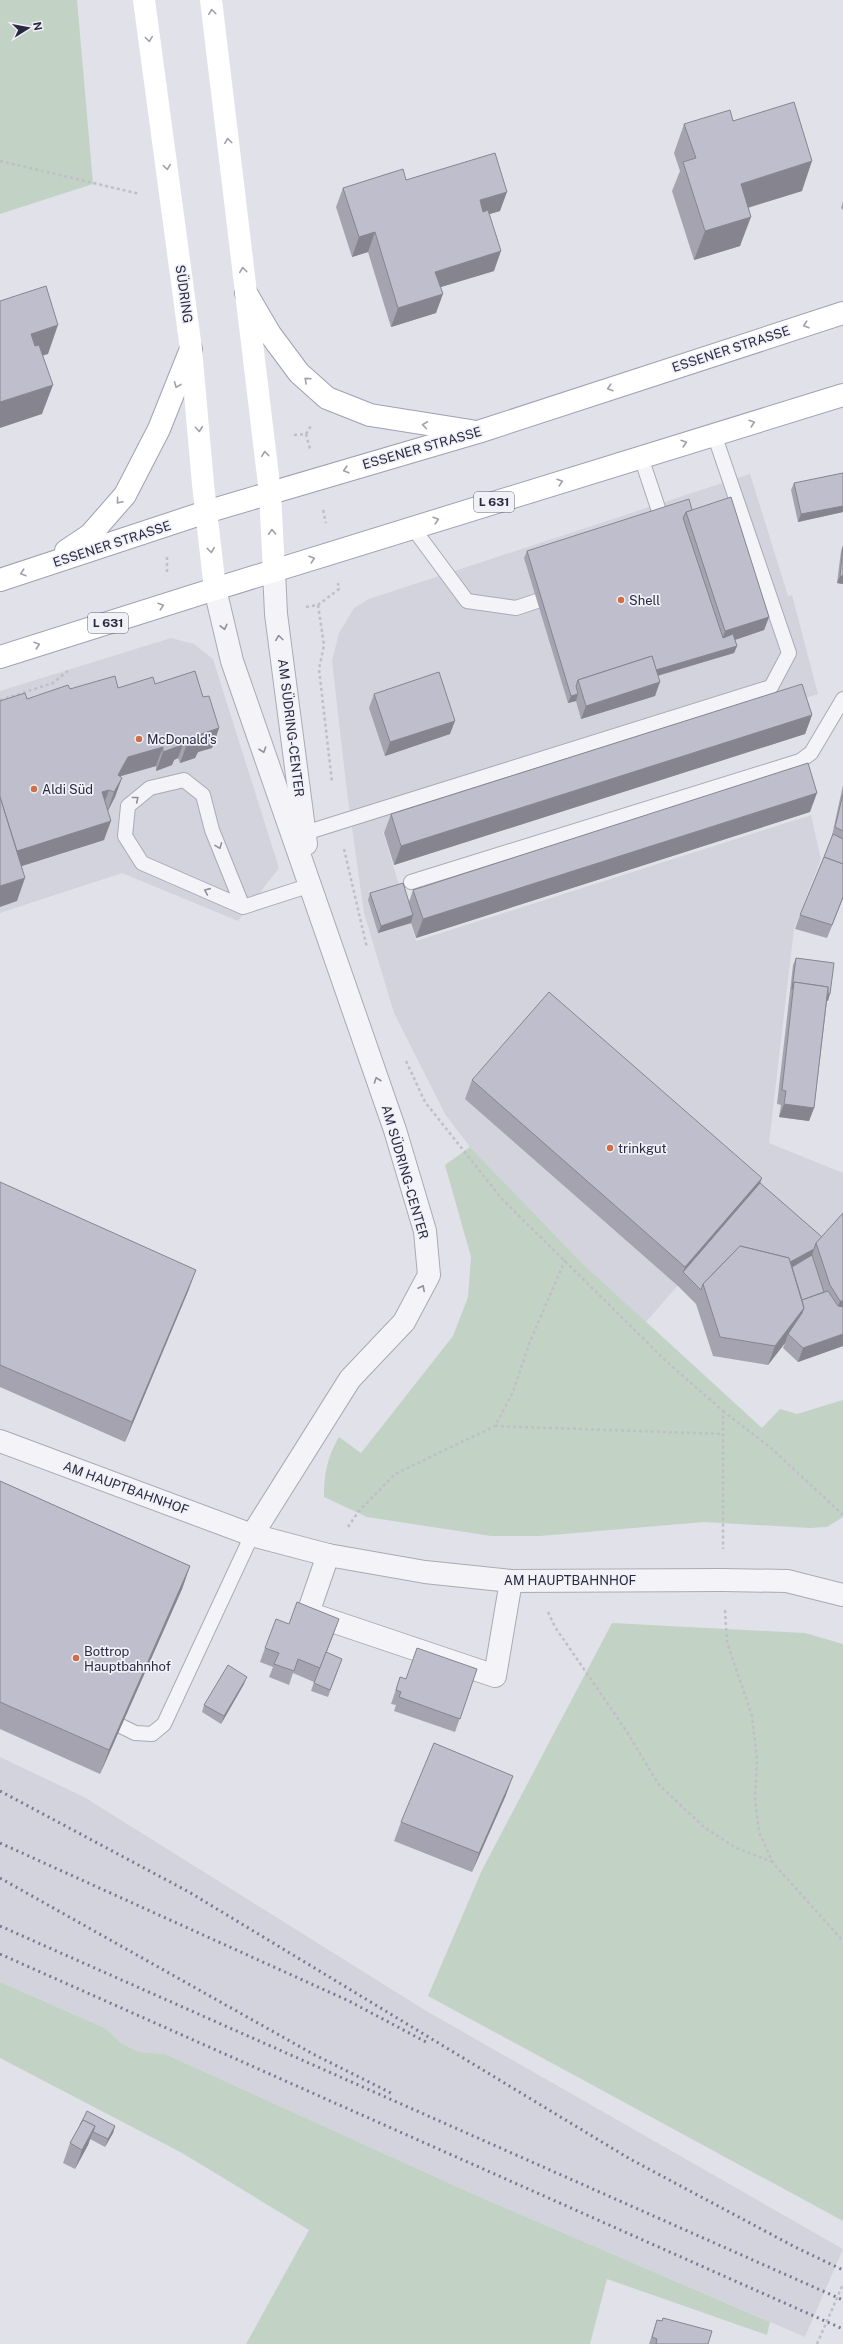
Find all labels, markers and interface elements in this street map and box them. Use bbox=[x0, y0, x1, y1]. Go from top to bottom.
north arrow bbox=[8, 8, 48, 48]
one-way arrow bbox=[208, 9, 217, 15]
text: N bbox=[31, 21, 45, 31]
one-way arrow bbox=[144, 36, 153, 42]
one-way arrow bbox=[224, 138, 233, 144]
one-way arrow bbox=[162, 164, 171, 171]
street label: SÜDRING bbox=[172, 264, 196, 324]
one-way arrow bbox=[239, 267, 248, 273]
one-way arrow bbox=[803, 320, 810, 329]
street label: ESSENER STRASSE bbox=[670, 323, 792, 375]
one-way arrow bbox=[304, 377, 311, 384]
one-way arrow bbox=[173, 381, 181, 388]
one-way arrow bbox=[607, 384, 614, 392]
one-way arrow bbox=[748, 419, 755, 428]
one-way arrow bbox=[422, 421, 429, 430]
street label: ESSENER STRASSE bbox=[361, 424, 483, 472]
one-way arrow bbox=[194, 426, 203, 432]
one-way arrow bbox=[680, 440, 687, 448]
one-way arrow bbox=[261, 451, 270, 457]
one-way arrow bbox=[343, 465, 350, 474]
one-way arrow bbox=[556, 478, 563, 487]
road number: L 631 bbox=[474, 492, 514, 512]
one-way arrow bbox=[117, 497, 124, 504]
one-way arrow bbox=[432, 517, 439, 525]
street label: ESSENER STRASSE bbox=[51, 518, 173, 570]
one-way arrow bbox=[268, 529, 277, 535]
one-way arrow bbox=[206, 547, 215, 554]
one-way arrow bbox=[308, 555, 315, 564]
one-way arrow bbox=[19, 568, 26, 577]
place label: Shell bbox=[629, 593, 660, 608]
marker: Shell bbox=[616, 595, 626, 605]
one-way arrow bbox=[157, 602, 164, 611]
road number: L 631 bbox=[88, 613, 128, 633]
one-way arrow bbox=[219, 623, 227, 630]
one-way arrow bbox=[275, 634, 284, 641]
one-way arrow bbox=[33, 642, 40, 650]
street label: AM SÜDRING-CENTER bbox=[275, 658, 307, 798]
place label: McDonald's bbox=[147, 732, 217, 747]
marker: McDonald's bbox=[134, 734, 144, 744]
one-way arrow bbox=[259, 747, 267, 754]
place label: Aldi Süd bbox=[42, 782, 93, 797]
marker: Aldi Süd bbox=[29, 784, 39, 794]
one-way arrow bbox=[132, 797, 139, 804]
one-way arrow bbox=[214, 843, 222, 850]
one-way arrow bbox=[203, 888, 210, 896]
one-way arrow bbox=[374, 1077, 382, 1084]
street label: AM SÜDRING-CENTER bbox=[379, 1103, 431, 1241]
place label: trinkgut bbox=[618, 1141, 667, 1156]
marker: trinkgut bbox=[605, 1143, 615, 1153]
one-way arrow bbox=[417, 1285, 425, 1292]
street label: AM HAUPTBAHNHOF bbox=[61, 1458, 191, 1518]
street label: AM HAUPTBAHNHOF bbox=[504, 1573, 637, 1588]
place label: Bottrop Hauptbahnhof bbox=[84, 1644, 171, 1674]
marker: Bottrop Hauptbahnhof bbox=[71, 1653, 81, 1663]

